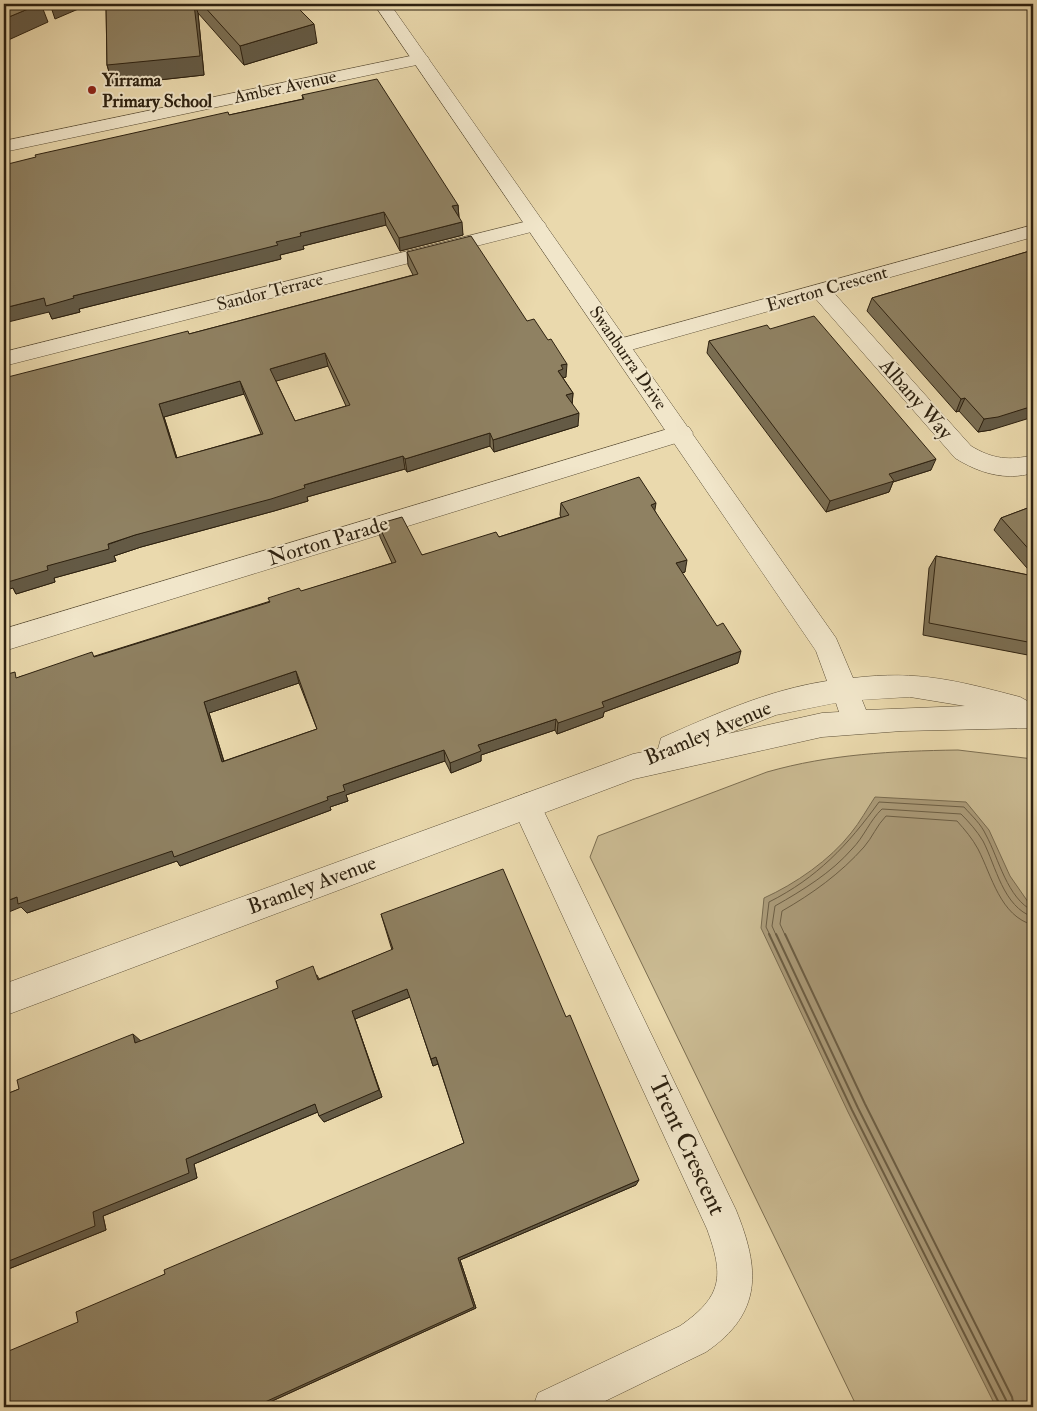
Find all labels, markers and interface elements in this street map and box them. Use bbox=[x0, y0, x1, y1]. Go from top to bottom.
street label: Amber Avenue bbox=[231, 65, 339, 109]
place label: Yirrama Primary School bbox=[101, 69, 213, 113]
marker: Yirrama Primary School bbox=[86, 84, 98, 96]
street label: Everton Crescent bbox=[764, 261, 890, 317]
street label: Sandor Terrace bbox=[214, 268, 326, 316]
street label: Swanburra Drive bbox=[584, 302, 673, 415]
street label: Albany Way bbox=[873, 352, 959, 446]
street label: Norton Parade bbox=[265, 510, 392, 572]
street label: Bramley Avenue bbox=[641, 694, 776, 772]
street label: Bramley Avenue bbox=[244, 849, 380, 921]
street label: Trent Crescent bbox=[641, 1072, 733, 1220]

